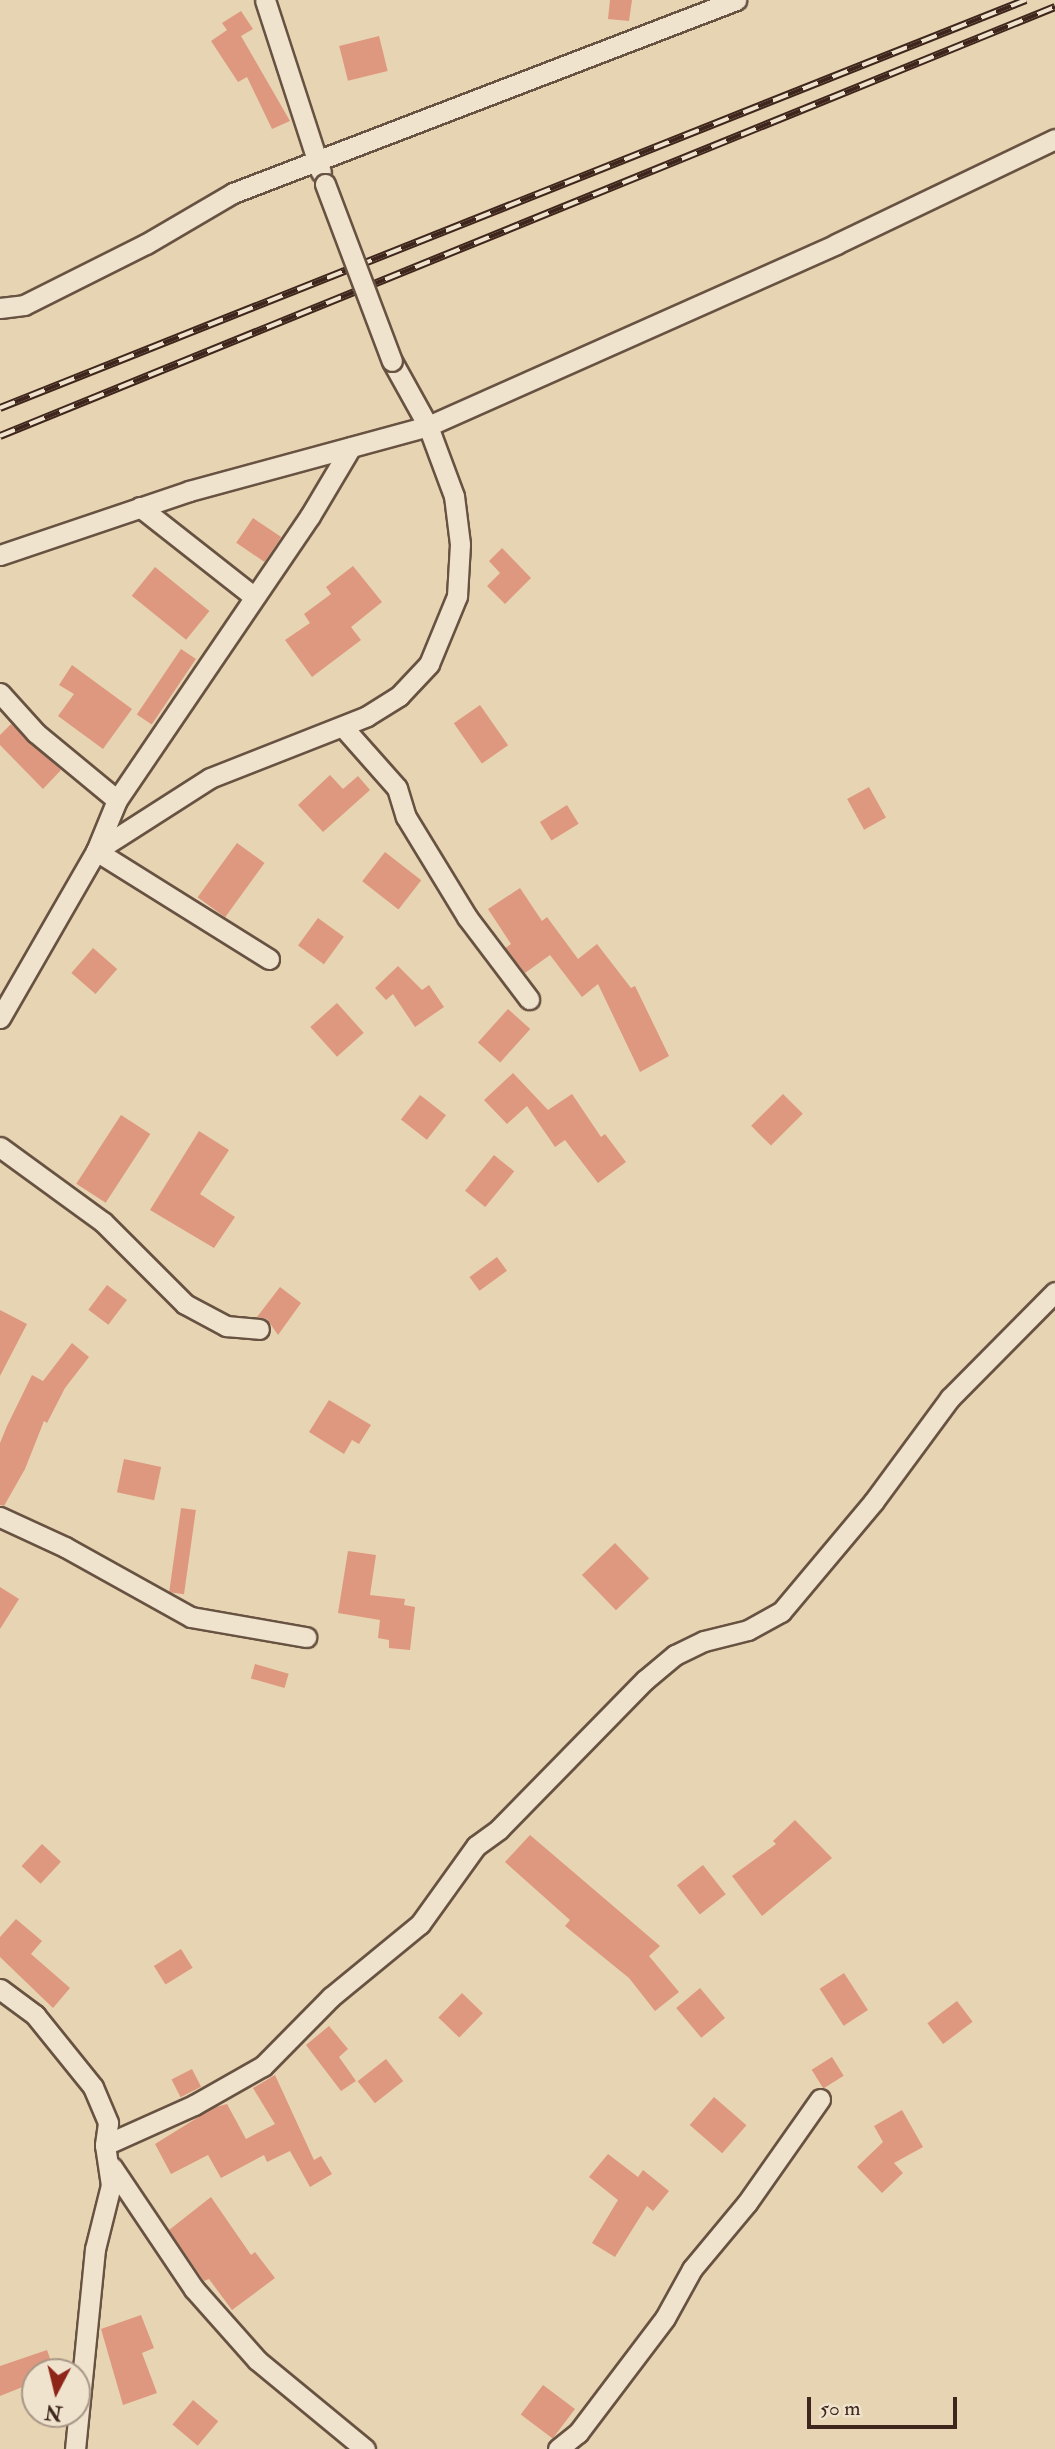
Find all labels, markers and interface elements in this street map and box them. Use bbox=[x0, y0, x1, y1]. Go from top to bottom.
north arrow bbox=[21, 2358, 91, 2428]
scale bar bbox=[810, 2382, 960, 2426]
text: 50 m bbox=[820, 2395, 861, 2422]
text: N bbox=[44, 2399, 64, 2425]

